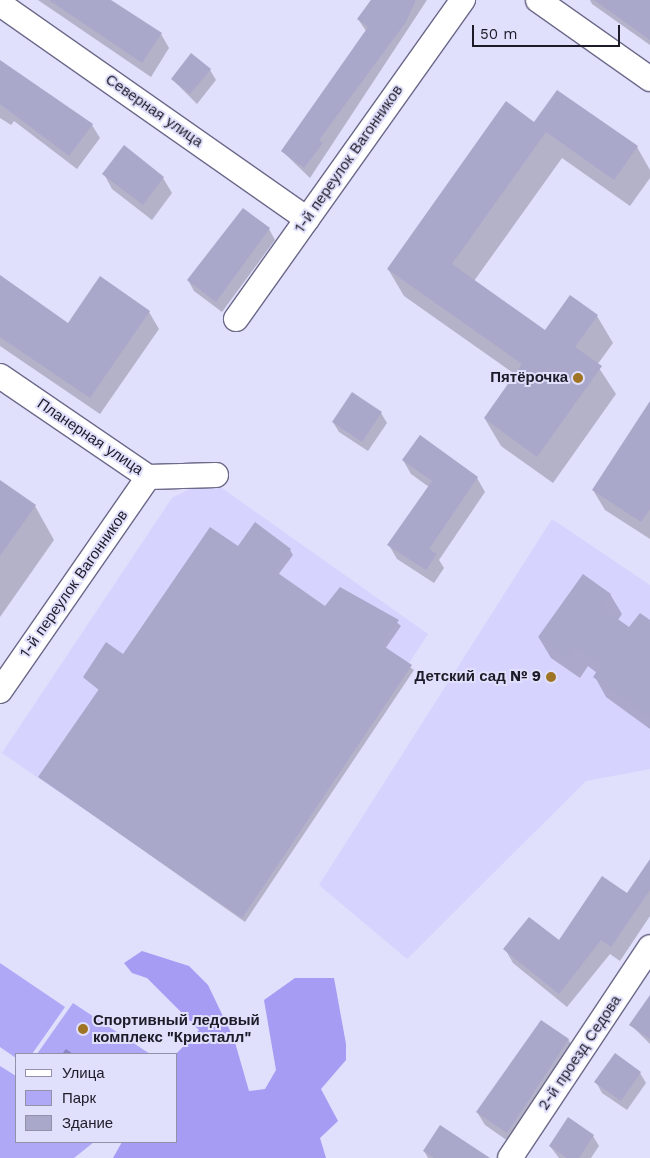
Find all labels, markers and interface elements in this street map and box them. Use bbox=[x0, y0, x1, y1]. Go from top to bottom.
scale bar bbox=[475, 15, 622, 47]
text: 50 m bbox=[480, 25, 517, 43]
street label: Северная улица bbox=[102, 71, 206, 151]
street label: 1-й переулок Вагонников bbox=[291, 82, 407, 236]
place label: Пятёрочка bbox=[490, 369, 568, 387]
marker: Пятёрочка bbox=[572, 372, 584, 384]
street label: Планерная улица bbox=[34, 395, 146, 479]
street label: 1-й переулок Вагонников bbox=[16, 507, 132, 661]
place label: Детский сад № 9 bbox=[415, 668, 541, 686]
marker: Детский сад № 9 bbox=[545, 671, 557, 683]
street label: 2-й проезд Седова bbox=[535, 992, 625, 1114]
place label: Спортивный ледовый комплекс "Кристалл" bbox=[93, 1011, 260, 1046]
marker: Спортивный ледовый комплекс "Кристалл" bbox=[77, 1023, 89, 1035]
legend bbox=[15, 1053, 178, 1143]
text: Улица bbox=[62, 1064, 105, 1082]
text: Парк bbox=[62, 1089, 96, 1107]
text: Здание bbox=[62, 1114, 113, 1132]

